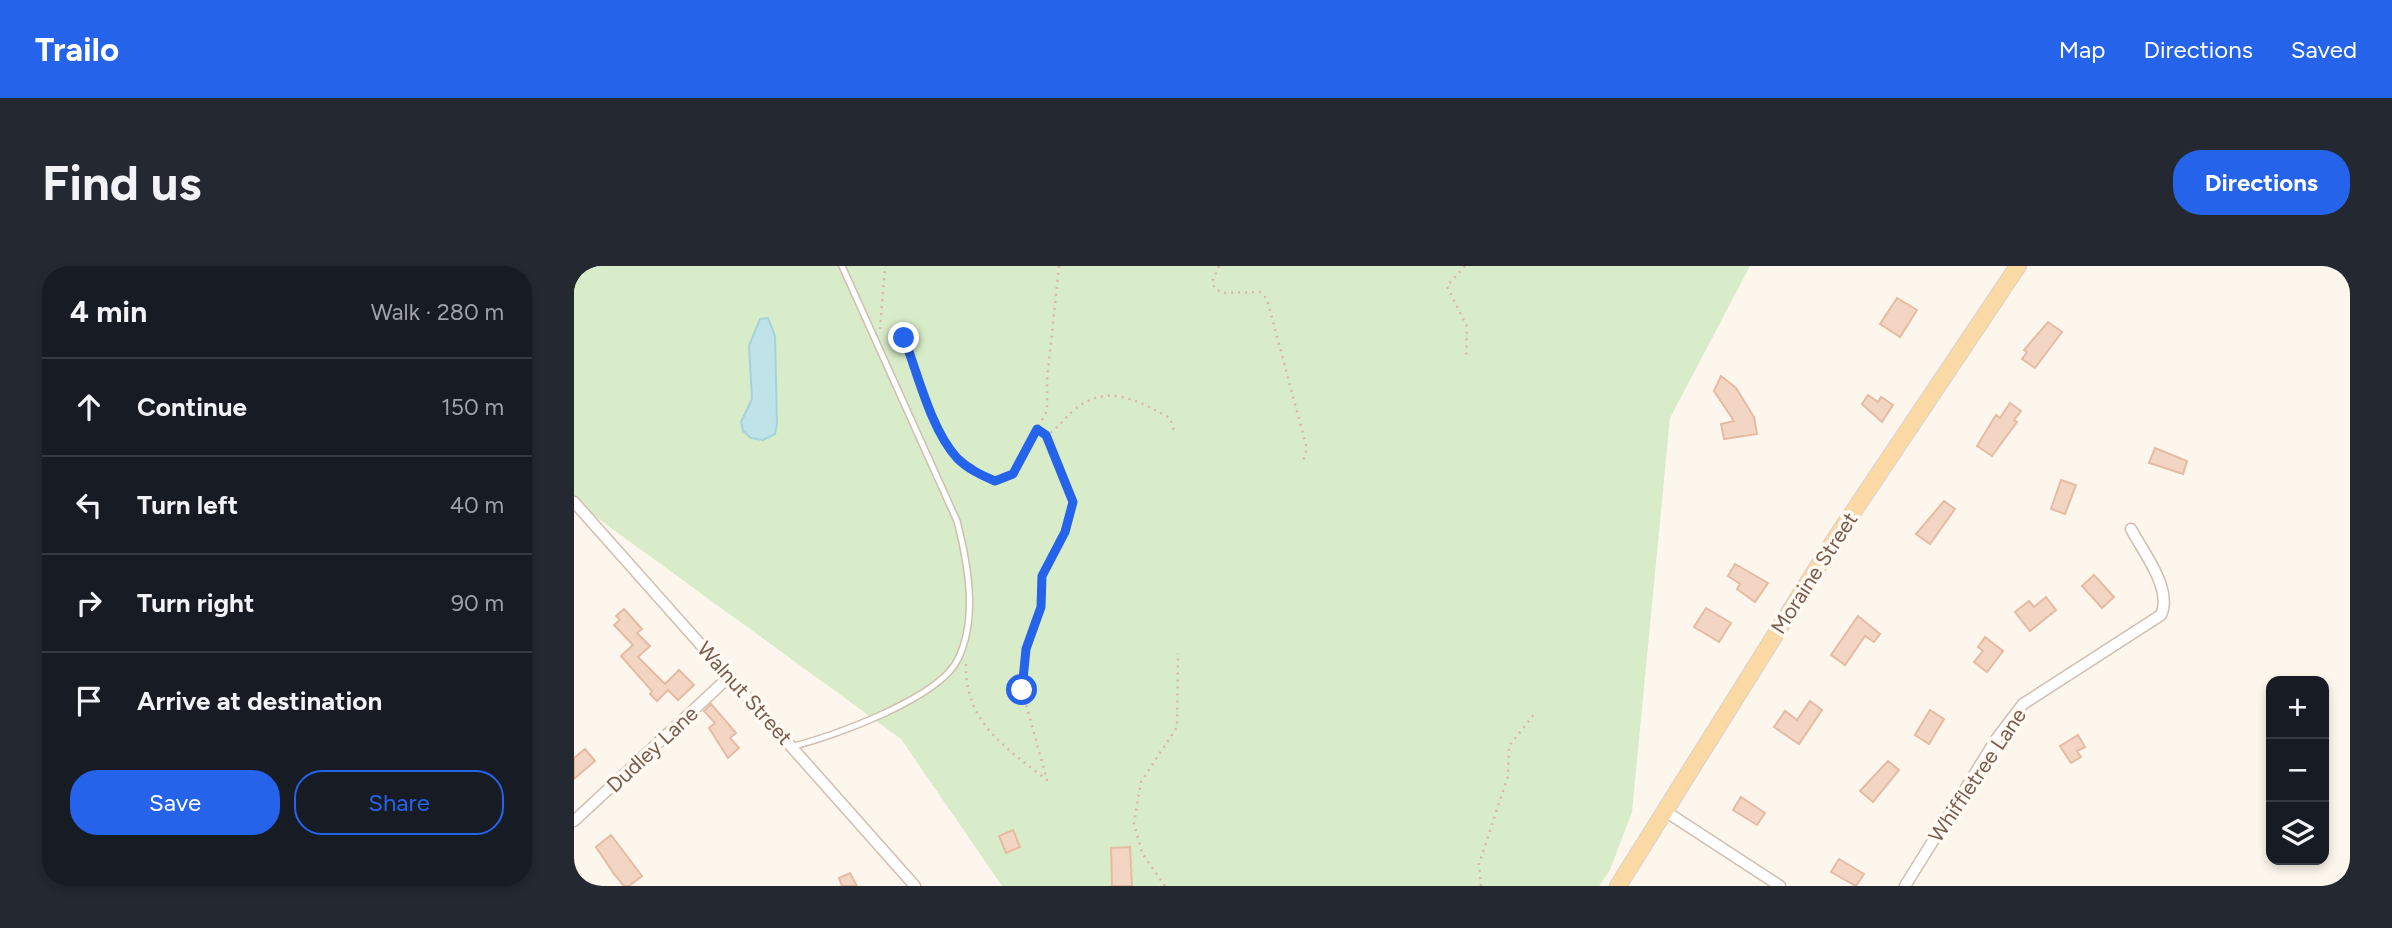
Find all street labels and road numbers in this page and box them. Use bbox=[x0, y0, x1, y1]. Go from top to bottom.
street label: Moraine Street bbox=[1765, 508, 1863, 638]
street label: Walnut Street bbox=[692, 636, 798, 750]
street label: Dudley Lane bbox=[601, 701, 703, 797]
street label: Whiffletree Lane bbox=[1923, 703, 2031, 847]

